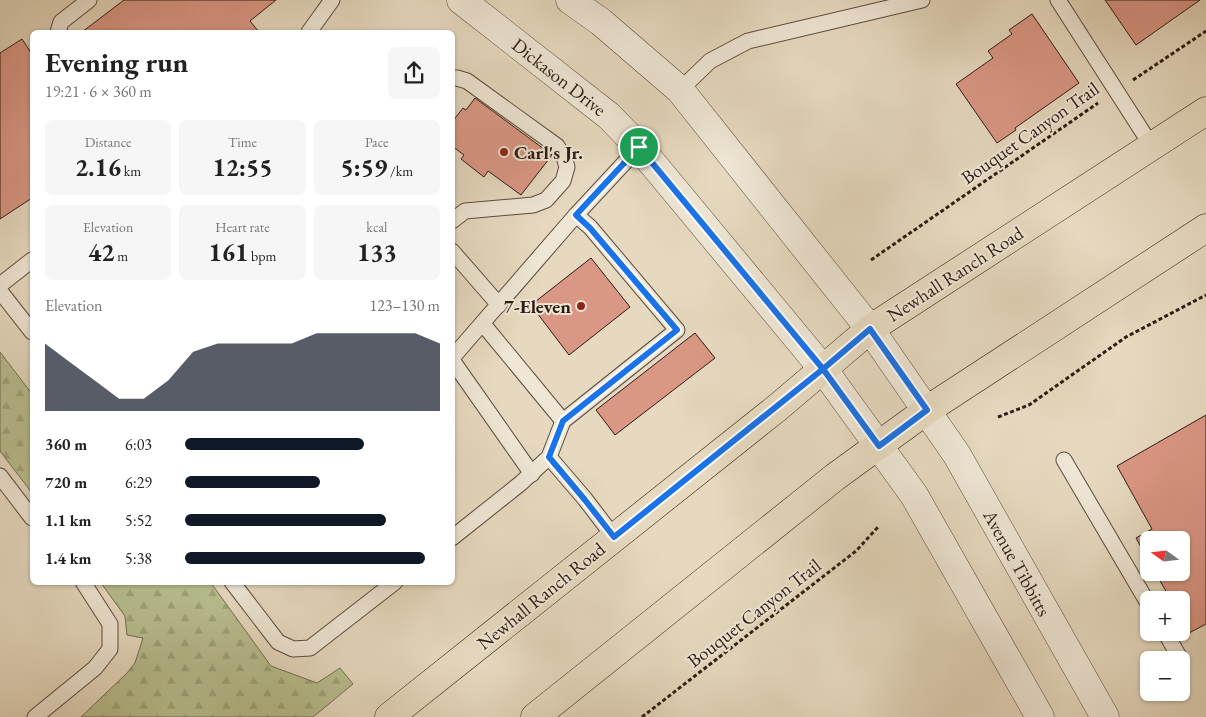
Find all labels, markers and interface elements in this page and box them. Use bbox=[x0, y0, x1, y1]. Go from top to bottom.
street label: Dickason Drive bbox=[507, 32, 611, 122]
text: Evening run bbox=[45, 44, 188, 80]
button: share bbox=[388, 47, 440, 99]
street label: Bouquet Canyon Trail bbox=[956, 76, 1104, 190]
text: 19:21 · 6 × 360 m bbox=[45, 81, 152, 102]
pin bbox=[618, 126, 660, 168]
text: Distance bbox=[85, 133, 132, 151]
text: Time bbox=[228, 133, 257, 151]
text: Pace bbox=[365, 133, 389, 151]
icon: arrive bbox=[625, 133, 653, 161]
place label: Carl's Jr. bbox=[514, 140, 583, 165]
marker: Carl's Jr. bbox=[498, 146, 510, 158]
text: 2.16 bbox=[75, 151, 121, 183]
text: 12:55 bbox=[213, 151, 272, 183]
text: 5:59 bbox=[341, 151, 387, 183]
text: km bbox=[121, 162, 141, 180]
text: /km bbox=[387, 162, 413, 180]
text: Elevation bbox=[83, 218, 133, 236]
text: Heart rate bbox=[215, 218, 270, 236]
text: kcal bbox=[366, 218, 387, 236]
street label: Newhall Ranch Road bbox=[882, 220, 1028, 328]
text: 42 bbox=[88, 236, 115, 268]
text: 161 bbox=[209, 236, 248, 268]
text: 133 bbox=[357, 236, 397, 268]
text: m bbox=[115, 247, 128, 265]
text: bpm bbox=[248, 247, 276, 265]
place label: 7-Eleven bbox=[504, 294, 571, 319]
text: Elevation bbox=[45, 295, 103, 316]
text: 123–130 m bbox=[369, 295, 440, 316]
marker: 7-Eleven bbox=[575, 300, 587, 312]
text: 360 m bbox=[45, 434, 87, 455]
text: 6:03 bbox=[125, 434, 152, 455]
text: 720 m bbox=[45, 472, 87, 493]
text: 6:29 bbox=[125, 472, 152, 493]
street label: Avenue Tibbitts bbox=[977, 504, 1057, 621]
text: 1.1 km bbox=[45, 510, 91, 531]
text: 5:52 bbox=[125, 510, 152, 531]
north arrow bbox=[1140, 531, 1190, 581]
map controls bbox=[1140, 531, 1190, 701]
street label: Newhall Ranch Road bbox=[472, 536, 611, 655]
text: 1.4 km bbox=[45, 548, 91, 569]
text: 5:38 bbox=[125, 548, 152, 569]
street label: Bouquet Canyon Trail bbox=[682, 553, 826, 673]
button: + bbox=[1140, 591, 1190, 641]
button: − bbox=[1140, 651, 1190, 701]

